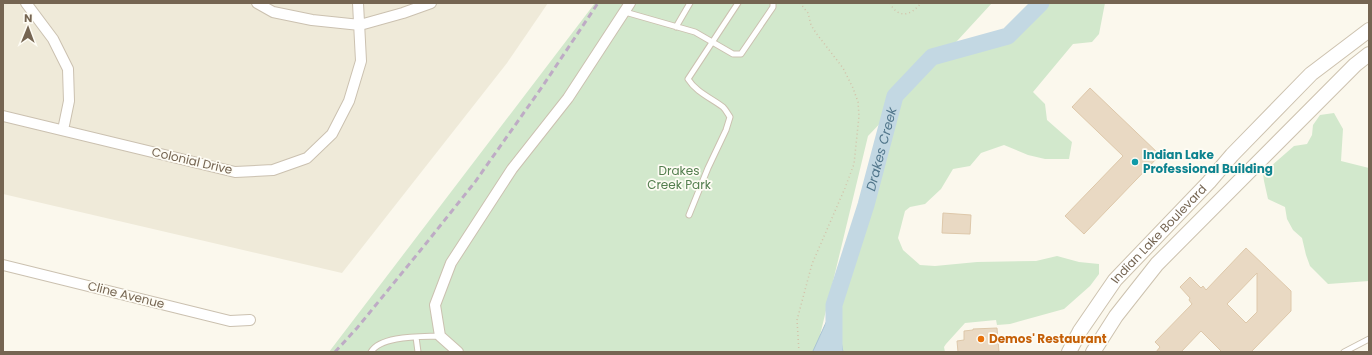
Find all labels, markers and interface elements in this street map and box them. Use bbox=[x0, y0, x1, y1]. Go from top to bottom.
north arrow bbox=[8, 8, 48, 48]
text: N bbox=[24, 10, 32, 26]
water label: Drakes Creek bbox=[861, 104, 902, 193]
street label: Colonial Drive bbox=[150, 143, 234, 178]
place label: Indian Lake Professional Building bbox=[1143, 146, 1273, 177]
marker: Indian Lake Professional Building bbox=[1130, 157, 1140, 167]
park label: Drakes Creek Park bbox=[647, 162, 712, 193]
street label: Indian Lake Boulevard bbox=[1106, 181, 1210, 286]
street label: Cline Avenue bbox=[86, 277, 166, 312]
place label: Demos' Restaurant bbox=[989, 330, 1107, 347]
marker: Demos' Restaurant bbox=[976, 334, 986, 344]

